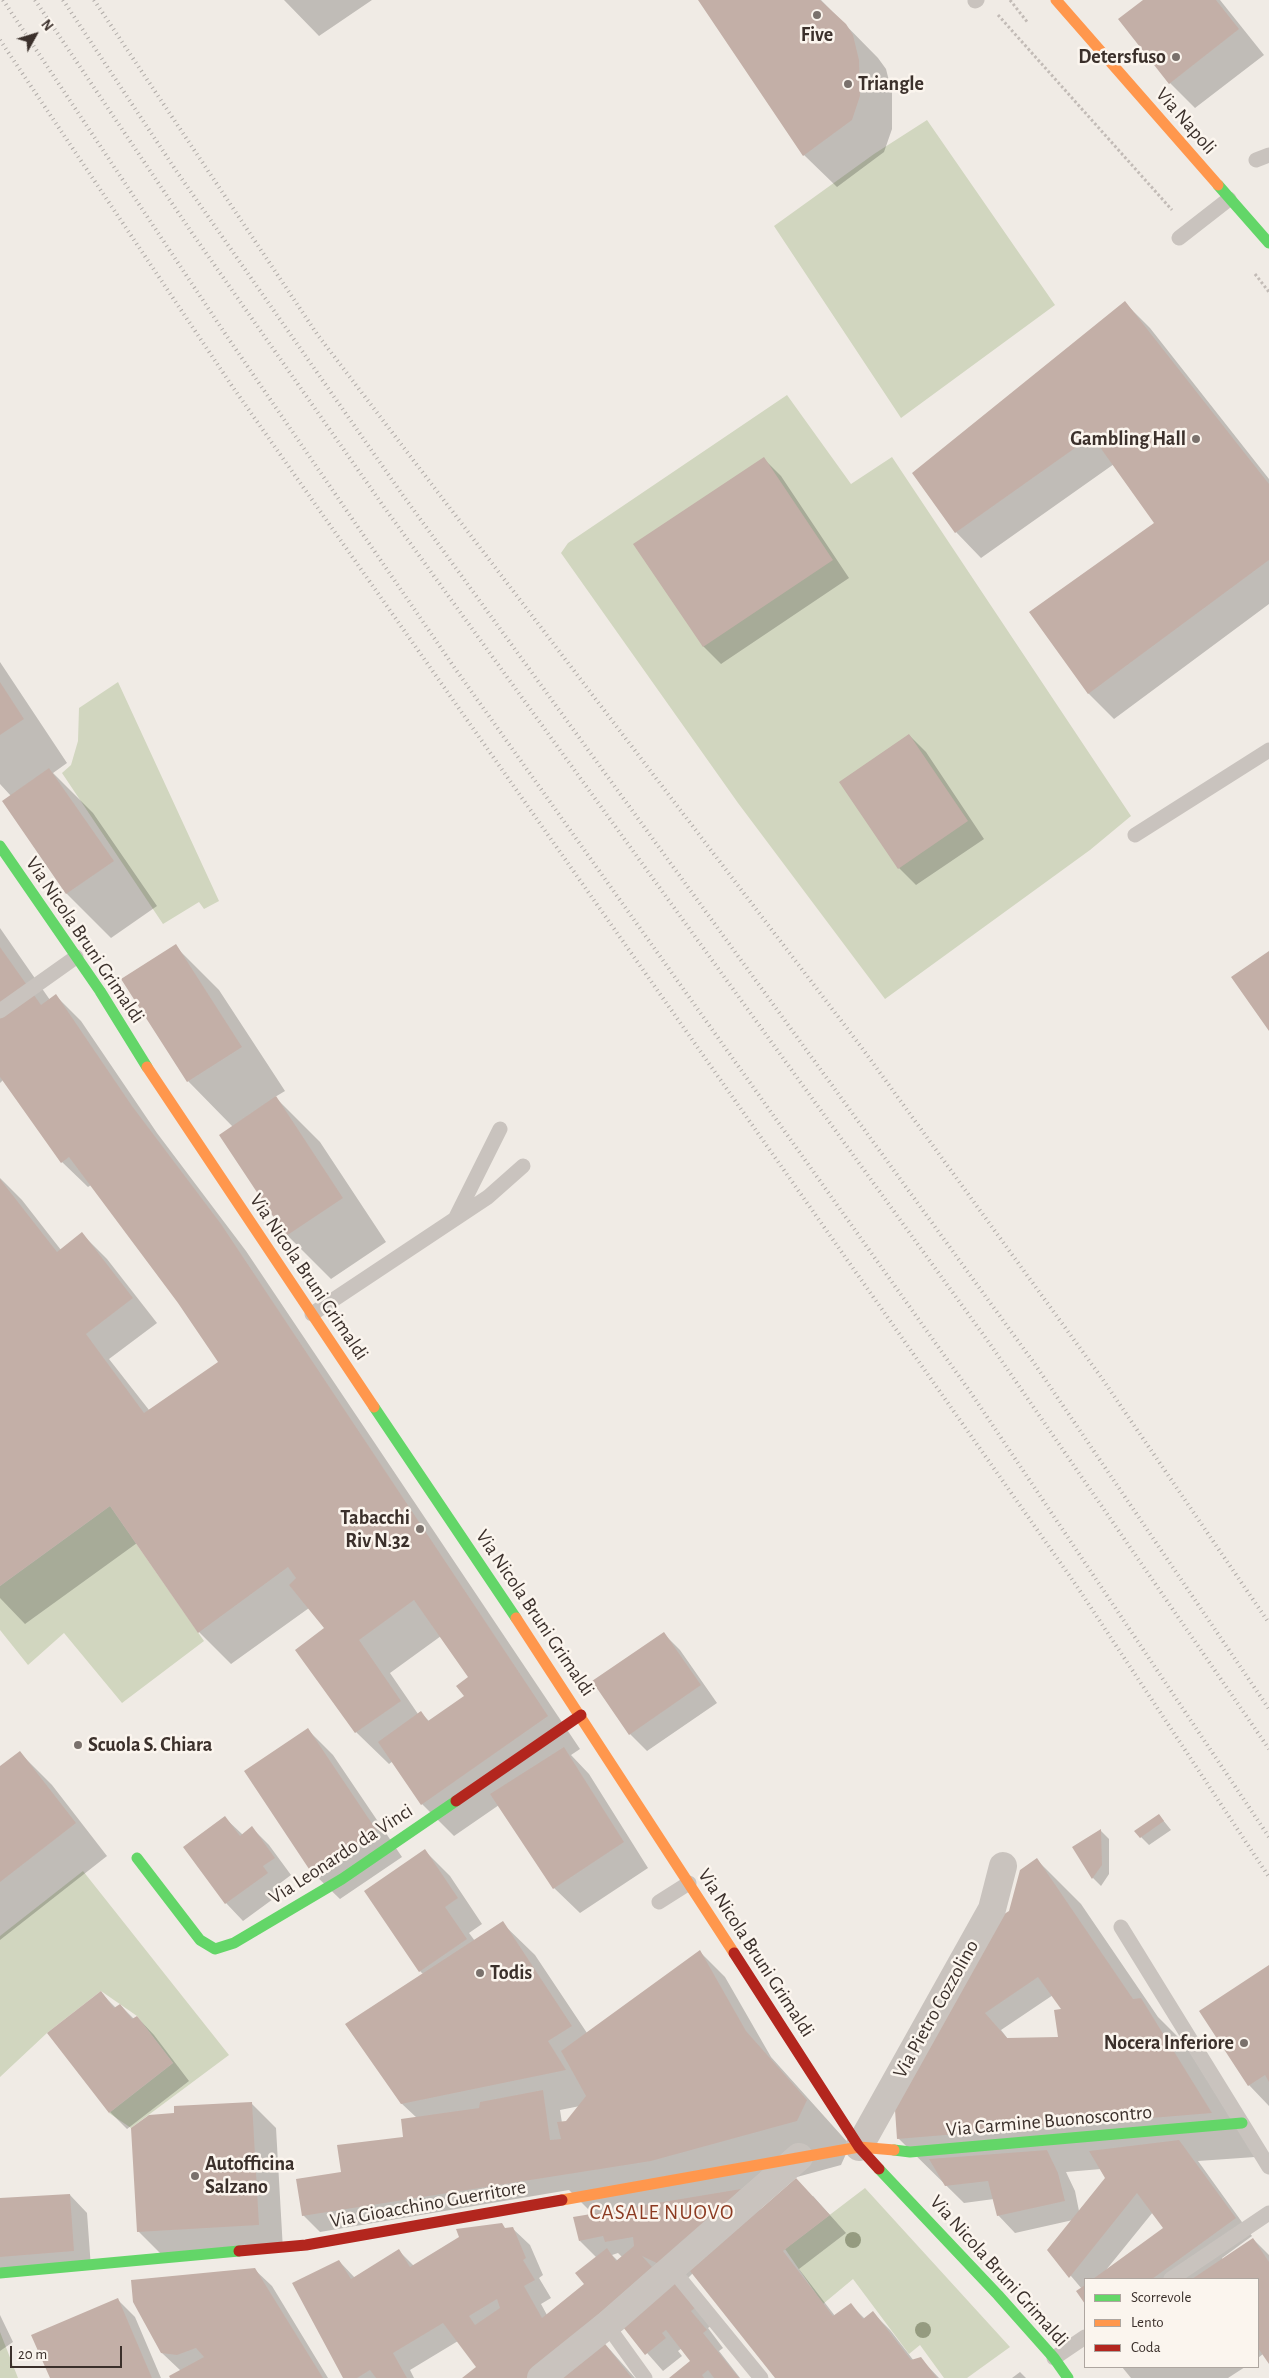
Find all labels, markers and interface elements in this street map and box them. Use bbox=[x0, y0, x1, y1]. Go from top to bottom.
marker: Five bbox=[811, 9, 823, 21]
north arrow bbox=[10, 10, 60, 60]
text: N bbox=[38, 17, 55, 34]
place label: Five bbox=[801, 23, 833, 47]
place label: Detersfuso bbox=[1078, 45, 1166, 69]
marker: Detersfuso bbox=[1170, 51, 1182, 63]
place label: Triangle bbox=[858, 72, 924, 96]
marker: Triangle bbox=[842, 78, 854, 90]
street label: Via Napoli bbox=[1150, 83, 1222, 159]
place label: Gambling Hall bbox=[1070, 427, 1186, 451]
marker: Gambling Hall bbox=[1190, 433, 1202, 445]
street label: Via Nicola Bruni Grimaldi bbox=[20, 852, 150, 1028]
street label: Via Nicola Bruni Grimaldi bbox=[244, 1189, 374, 1365]
place label: Tabacchi Riv N.32 bbox=[340, 1506, 410, 1553]
marker: Tabacchi Riv N.32 bbox=[414, 1523, 426, 1535]
street label: Via Nicola Bruni Grimaldi bbox=[470, 1525, 600, 1701]
place label: Scuola S. Chiara bbox=[88, 1733, 212, 1757]
marker: Scuola S. Chiara bbox=[72, 1739, 84, 1751]
street label: Via Leonardo da Vinci bbox=[265, 1799, 417, 1909]
street label: Via Nicola Bruni Grimaldi bbox=[693, 1864, 819, 2042]
street label: Via Pietro Cozzolino bbox=[888, 1936, 984, 2082]
place label: Todis bbox=[490, 1961, 532, 1985]
marker: Todis bbox=[474, 1967, 486, 1979]
place label: Nocera Inferiore bbox=[1104, 2031, 1234, 2055]
marker: Nocera Inferiore bbox=[1238, 2037, 1250, 2049]
street label: Via Carmine Buonoscontro bbox=[945, 2100, 1153, 2142]
place label: Autofficina Salzano bbox=[205, 2152, 295, 2199]
marker: Autofficina Salzano bbox=[189, 2170, 201, 2182]
street label: Via Gioacchino Guerritore bbox=[328, 2175, 528, 2233]
street label: Via Nicola Bruni Grimaldi bbox=[925, 2190, 1073, 2352]
district label: CASALE NUOVO bbox=[588, 2200, 736, 2226]
legend bbox=[1084, 2278, 1259, 2368]
text: Scorrevole bbox=[1131, 2290, 1191, 2305]
text: Lento bbox=[1131, 2315, 1164, 2330]
scale bar bbox=[12, 2336, 125, 2368]
text: Coda bbox=[1131, 2340, 1161, 2355]
text: 20 m bbox=[18, 2347, 47, 2362]

